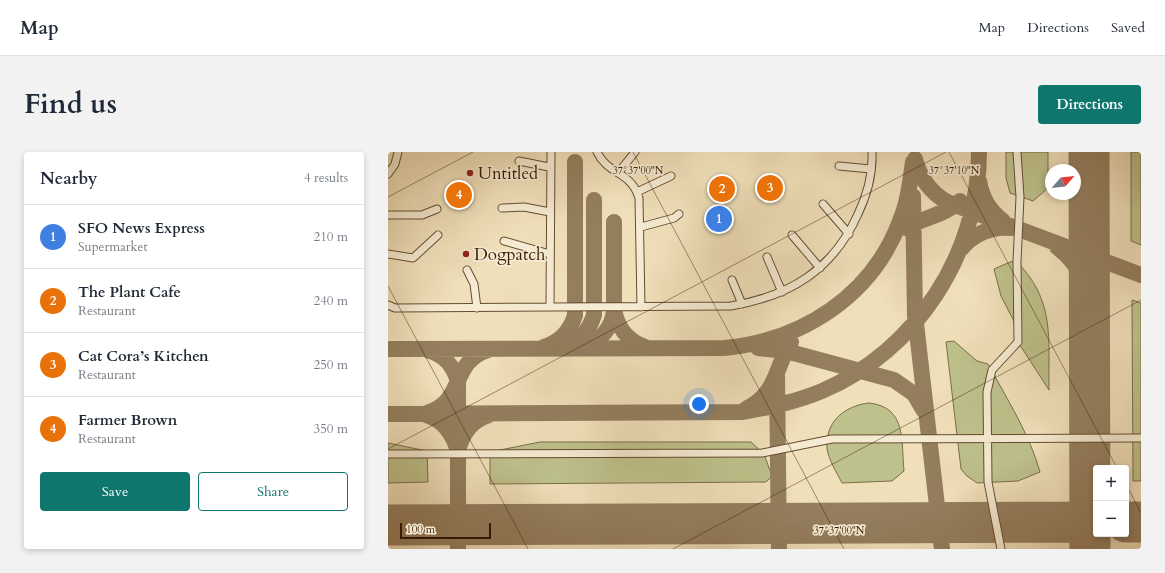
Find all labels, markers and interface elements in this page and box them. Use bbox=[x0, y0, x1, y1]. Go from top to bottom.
text: Map bbox=[20, 15, 59, 41]
text: Map bbox=[979, 18, 1005, 37]
text: Directions bbox=[1027, 18, 1089, 37]
text: Saved bbox=[1111, 18, 1145, 37]
text: Find us bbox=[24, 85, 117, 123]
button: Directions bbox=[1038, 85, 1141, 124]
place label: Untitled bbox=[478, 162, 538, 185]
text: 37°37'00"N bbox=[613, 164, 664, 178]
text: 37°37'10"N bbox=[929, 164, 980, 178]
north arrow bbox=[1045, 164, 1081, 200]
text: Nearby bbox=[40, 167, 97, 190]
marker: Untitled bbox=[465, 168, 475, 178]
text: 4 results bbox=[304, 169, 348, 187]
pin: 3 bbox=[757, 173, 783, 203]
pin: 2 bbox=[709, 174, 735, 204]
pin: 4 bbox=[446, 180, 472, 210]
pin: 1 bbox=[706, 204, 732, 234]
text: SFO News Express bbox=[78, 218, 205, 238]
text: 1 bbox=[50, 228, 56, 246]
text: 210 m bbox=[314, 228, 348, 246]
text: Supermarket bbox=[78, 238, 148, 256]
place label: Dogpatch bbox=[474, 243, 546, 266]
marker: Dogpatch bbox=[461, 249, 471, 259]
text: The Plant Cafe bbox=[78, 282, 181, 302]
text: 2 bbox=[50, 292, 56, 310]
text: 240 m bbox=[314, 292, 348, 310]
text: Restaurant bbox=[78, 302, 136, 320]
text: Cat Cora’s Kitchen bbox=[78, 346, 209, 366]
text: 3 bbox=[50, 356, 56, 374]
text: 250 m bbox=[314, 356, 348, 374]
text: Restaurant bbox=[78, 366, 136, 384]
your location bbox=[689, 394, 709, 414]
text: Farmer Brown bbox=[78, 410, 177, 430]
text: 4 bbox=[50, 420, 56, 438]
text: 350 m bbox=[314, 420, 348, 438]
text: Restaurant bbox=[78, 430, 136, 448]
map controls bbox=[1093, 465, 1129, 537]
button: + bbox=[1093, 465, 1129, 501]
button: Save bbox=[40, 472, 190, 511]
button: Share bbox=[198, 472, 348, 511]
button: − bbox=[1093, 501, 1129, 537]
scale bar bbox=[400, 521, 491, 540]
text: 100 m bbox=[406, 522, 435, 537]
text: 37°37'00"N bbox=[814, 524, 865, 538]

